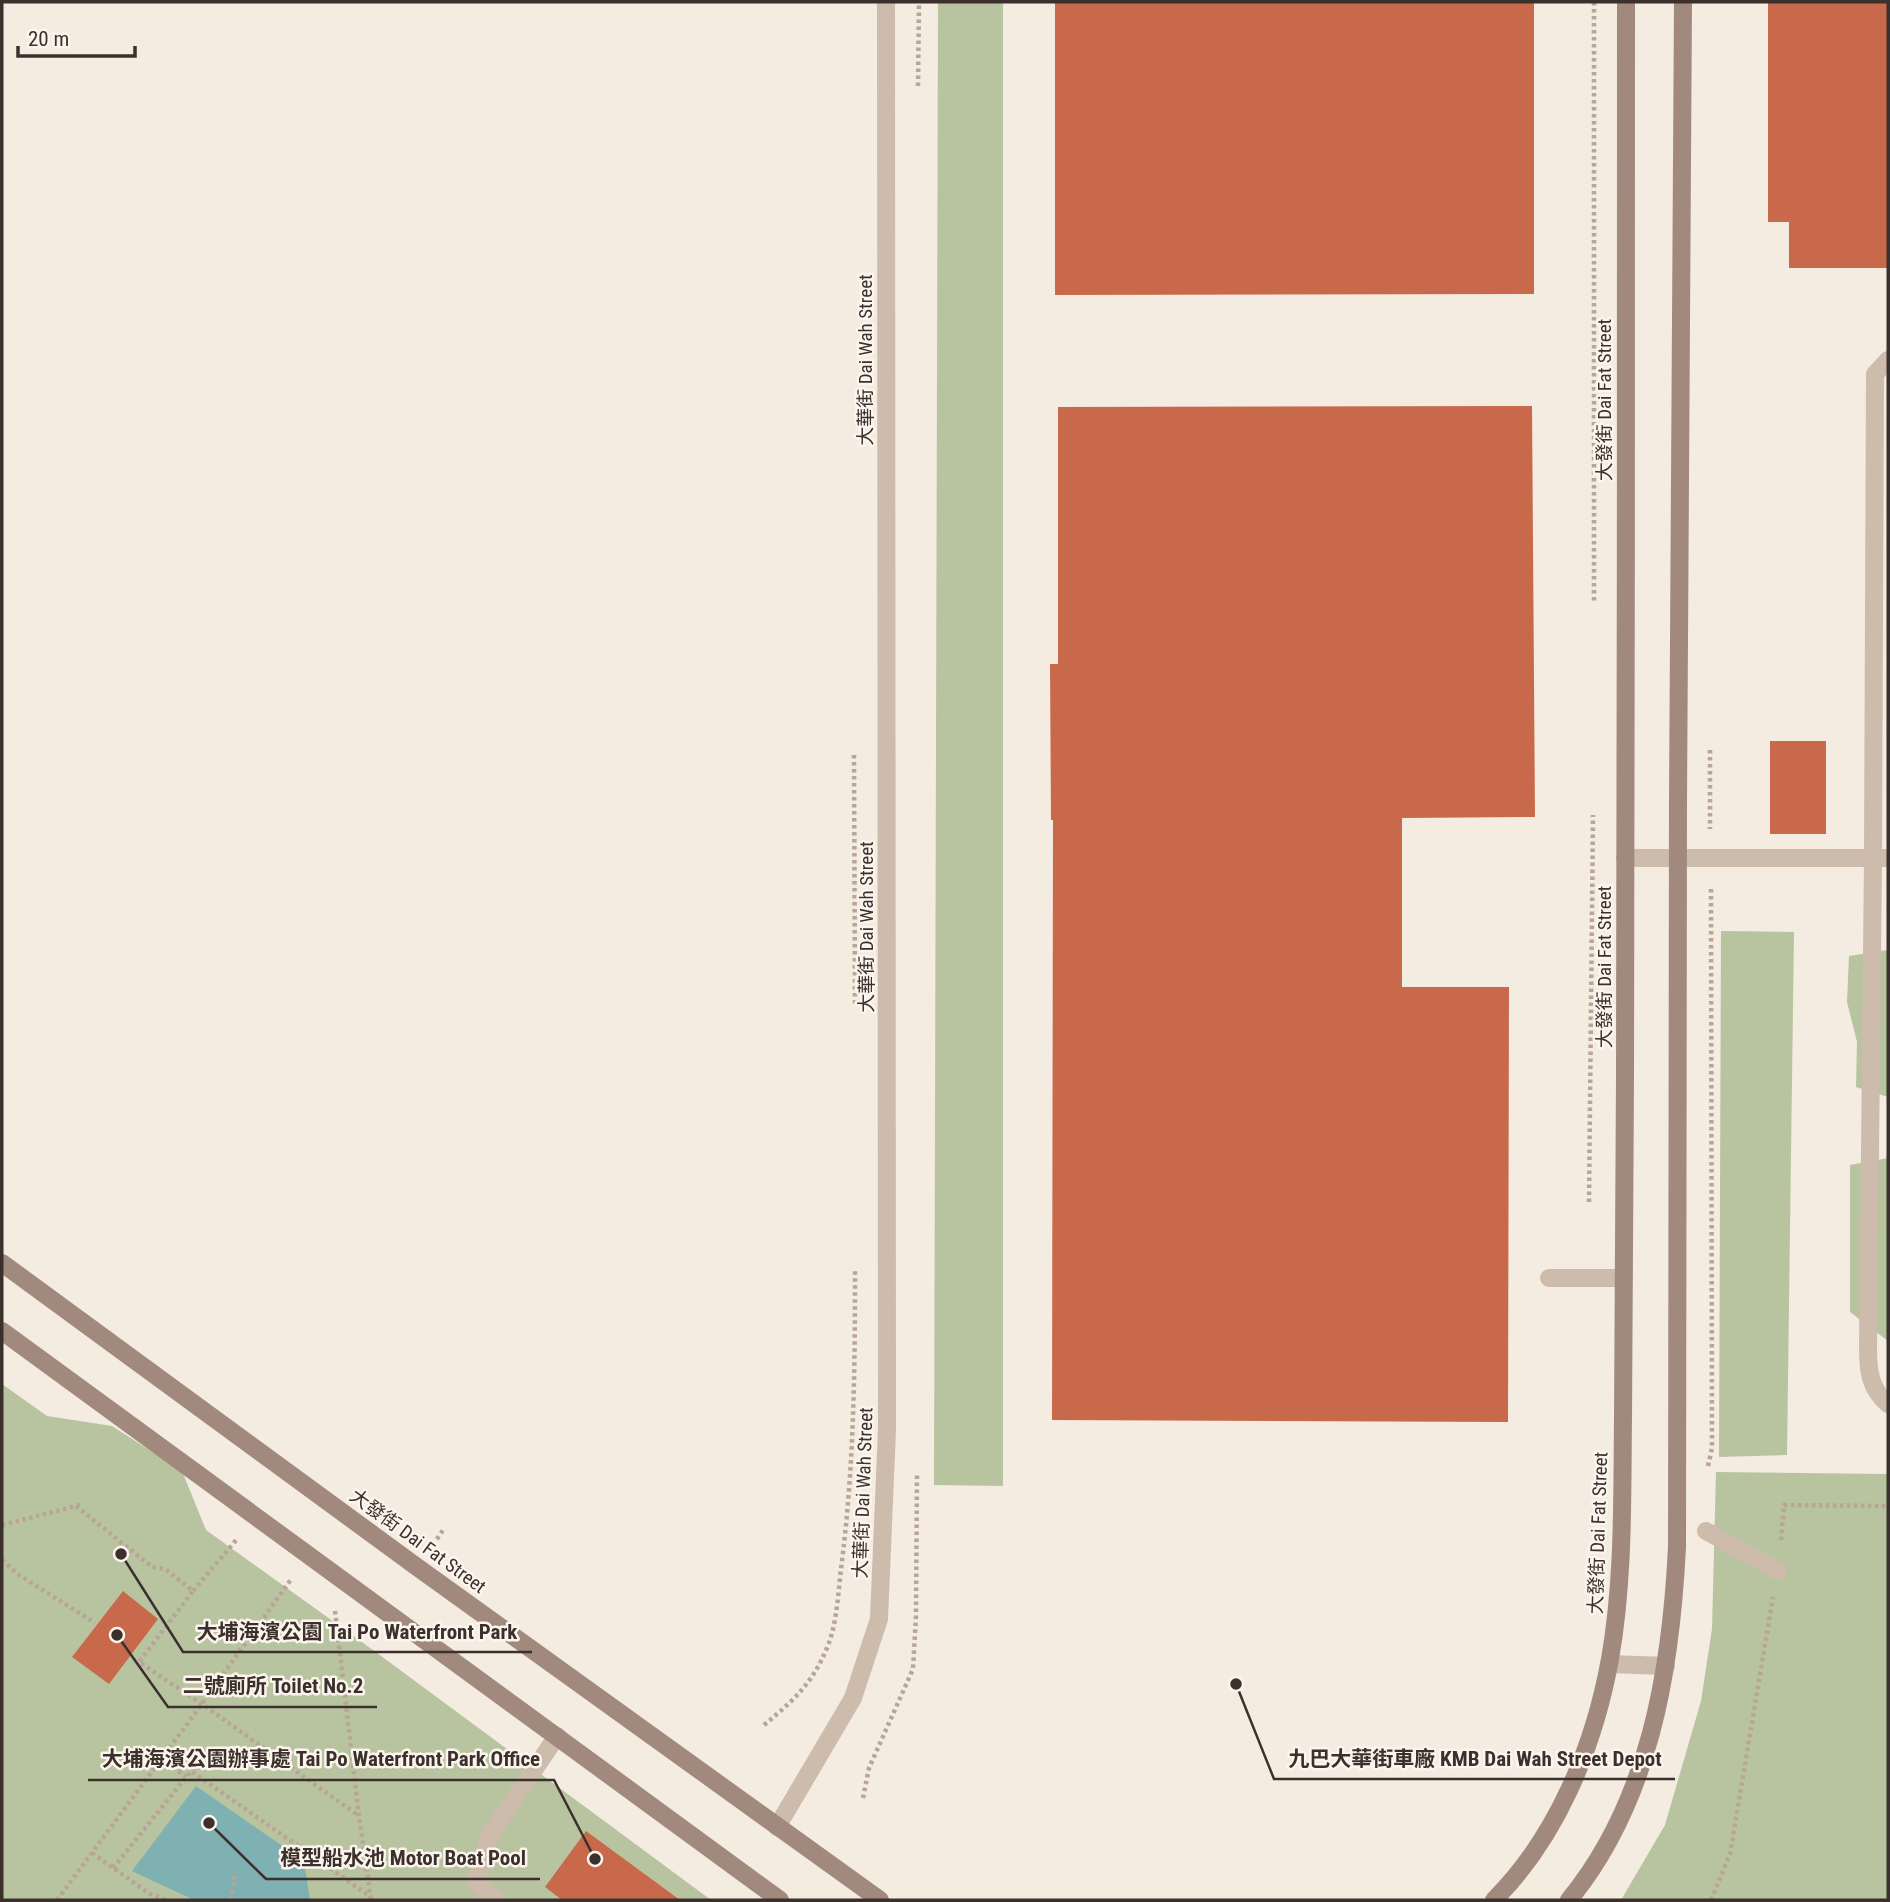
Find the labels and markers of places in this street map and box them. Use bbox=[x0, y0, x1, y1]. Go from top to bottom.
callout: 大埔海濱公園 Tai Po Waterfront Park bbox=[183, 1610, 532, 1652]
callout: 二號廁所 Toilet No.2 bbox=[168, 1665, 377, 1707]
callout: 九巴大華街車廠 KMB Dai Wah Street Depot bbox=[1274, 1737, 1675, 1779]
callout: 大埔海濱公園辦事處 Tai Po Waterfront Park Office bbox=[88, 1738, 554, 1780]
callout: 模型船水池 Motor Boat Pool bbox=[266, 1837, 540, 1879]

